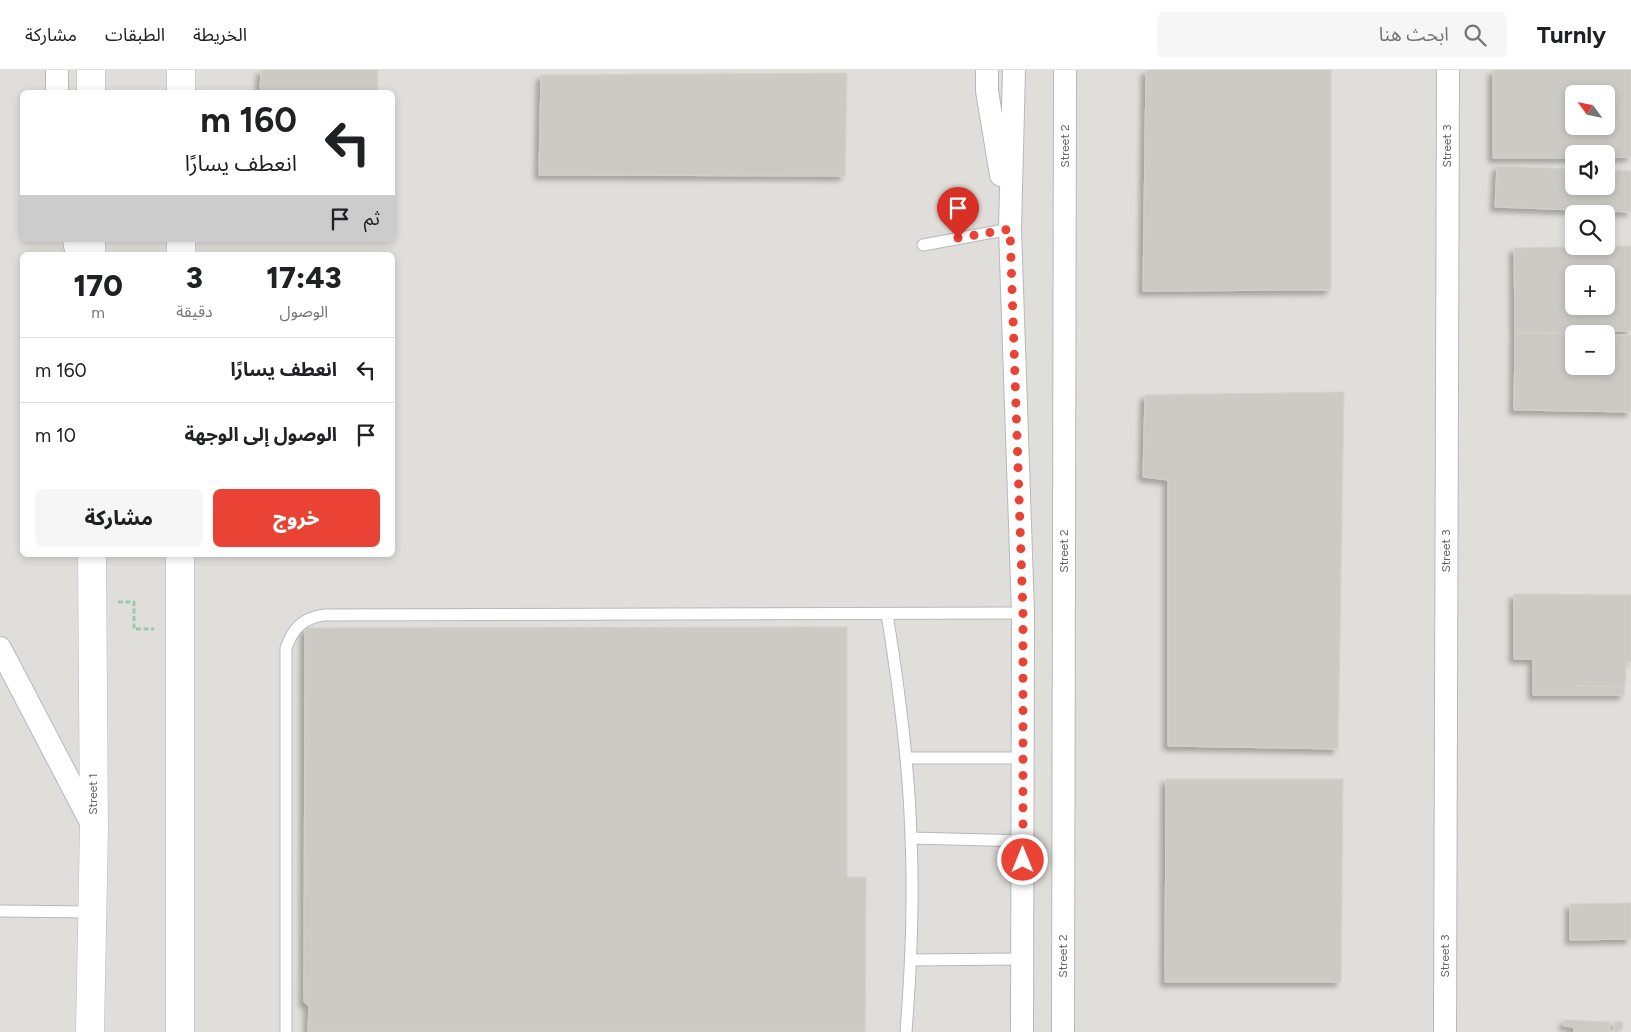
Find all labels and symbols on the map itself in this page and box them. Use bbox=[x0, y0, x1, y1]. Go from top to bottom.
north arrow bbox=[1565, 85, 1615, 135]
street label: Street 2 bbox=[1058, 124, 1072, 168]
street label: Street 3 bbox=[1440, 124, 1454, 168]
pin bbox=[937, 187, 979, 238]
street label: Street 2 bbox=[1057, 529, 1071, 573]
street label: Street 3 bbox=[1439, 529, 1453, 573]
street label: Street 1 bbox=[86, 773, 100, 815]
position arrow bbox=[996, 833, 1048, 885]
street label: Street 2 bbox=[1056, 934, 1070, 978]
street label: Street 3 bbox=[1438, 934, 1452, 978]

